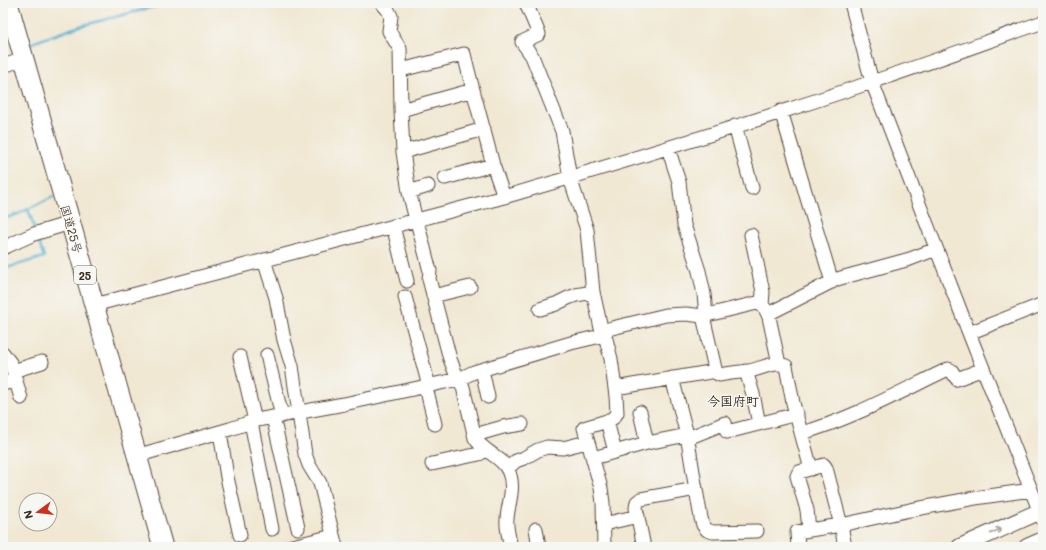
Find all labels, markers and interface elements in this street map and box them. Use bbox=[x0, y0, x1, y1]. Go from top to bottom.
street label: 国道25号 bbox=[57, 203, 87, 255]
road number: 25 bbox=[74, 266, 96, 284]
district label: 今国府町 bbox=[707, 392, 759, 409]
north arrow bbox=[18, 492, 58, 532]
text: N bbox=[20, 509, 36, 521]
one-way arrow bbox=[989, 527, 1001, 534]

